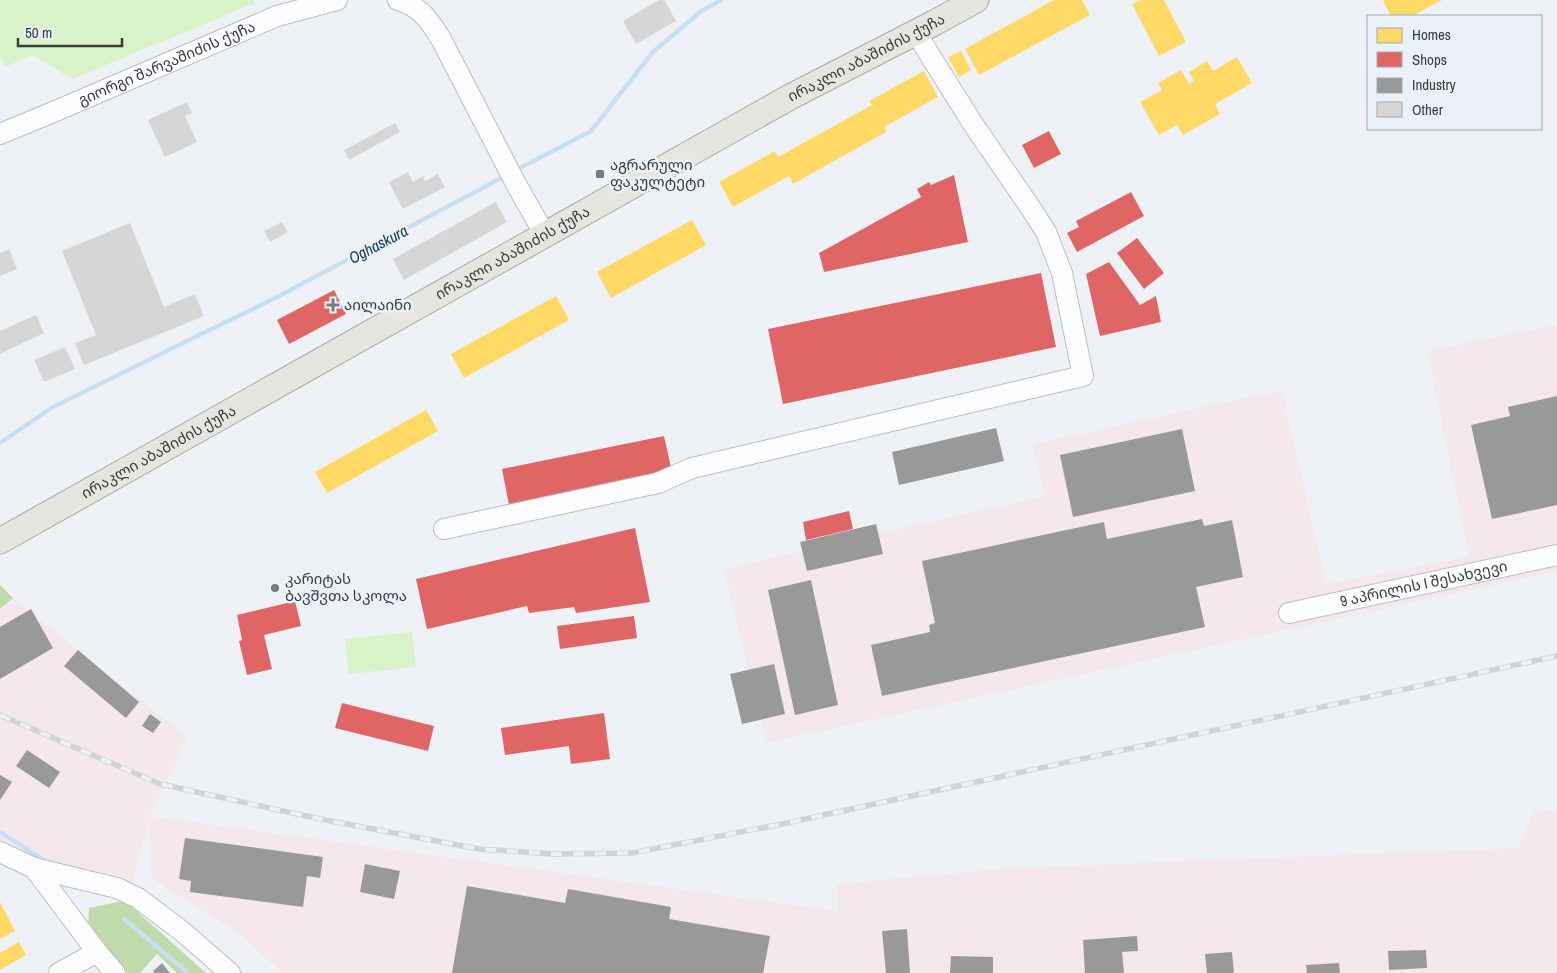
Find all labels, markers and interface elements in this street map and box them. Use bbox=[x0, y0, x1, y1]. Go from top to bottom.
street label: ირაკლი აბაშიძის ქუჩა bbox=[784, 8, 949, 107]
scale bar bbox=[18, 15, 121, 47]
legend bbox=[1367, 15, 1542, 130]
street label: გიორგი შარვაშიძის ქუჩა bbox=[75, 16, 258, 110]
text: 50 m bbox=[25, 22, 52, 43]
text: Homes bbox=[1412, 24, 1451, 45]
text: Shops bbox=[1412, 49, 1447, 70]
text: Industry bbox=[1412, 74, 1457, 95]
text: Other bbox=[1412, 99, 1443, 120]
place label: აგრარული ფაკულტეტი bbox=[610, 154, 705, 192]
marker: აგრარული ფაკულტეტი bbox=[594, 168, 606, 180]
street label: ირაკლი აბაშიძის ქუჩა bbox=[431, 201, 593, 304]
water label: Oghaskura bbox=[344, 219, 412, 269]
place label: აილაინი bbox=[344, 294, 412, 315]
marker: აილაინი bbox=[326, 298, 340, 312]
street label: ირაკლი აბაშიძის ქუჩა bbox=[77, 400, 240, 503]
street label: 9 აპრილის I შესახვევი bbox=[1338, 555, 1509, 612]
place label: კარიტას ბავშვთა სკოლა bbox=[285, 568, 407, 606]
marker: კარიტას ბავშვთა სკოლა bbox=[269, 582, 281, 594]

